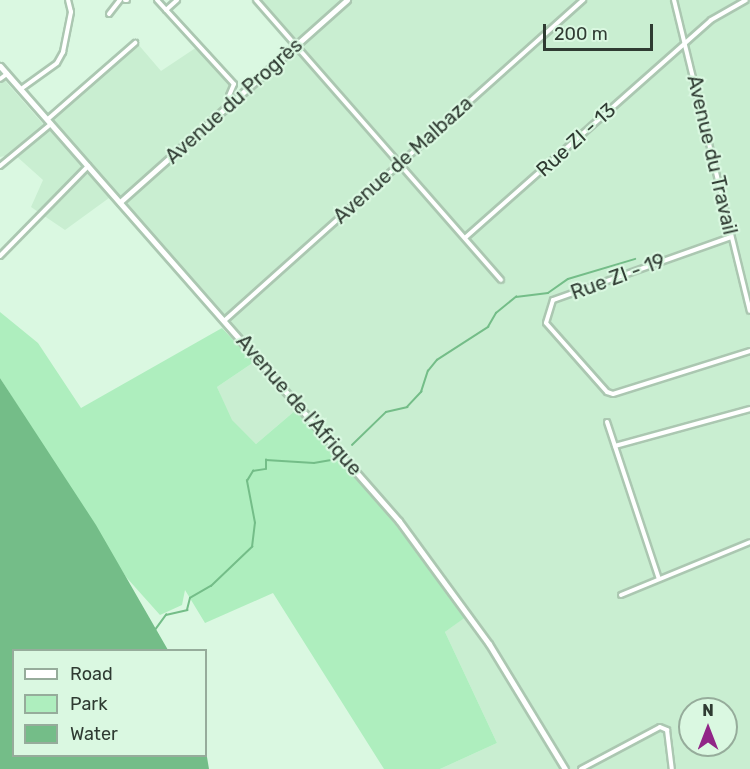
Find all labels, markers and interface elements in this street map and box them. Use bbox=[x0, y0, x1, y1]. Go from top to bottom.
scale bar bbox=[546, 12, 656, 50]
text: 200 m bbox=[554, 23, 608, 45]
street label: Avenue du Progrès bbox=[160, 33, 308, 169]
street label: Avenue du Travail bbox=[682, 73, 742, 237]
street label: Avenue de Malbaza bbox=[329, 91, 477, 229]
street label: Rue ZI - 13 bbox=[531, 98, 621, 182]
street label: Rue ZI - 19 bbox=[568, 249, 668, 305]
street label: Avenue de l'Afrique bbox=[231, 330, 367, 480]
legend bbox=[12, 649, 207, 757]
text: Road bbox=[70, 663, 113, 685]
text: Park bbox=[70, 693, 107, 715]
north arrow bbox=[678, 697, 738, 757]
text: N bbox=[702, 701, 714, 720]
text: Water bbox=[70, 723, 118, 745]

